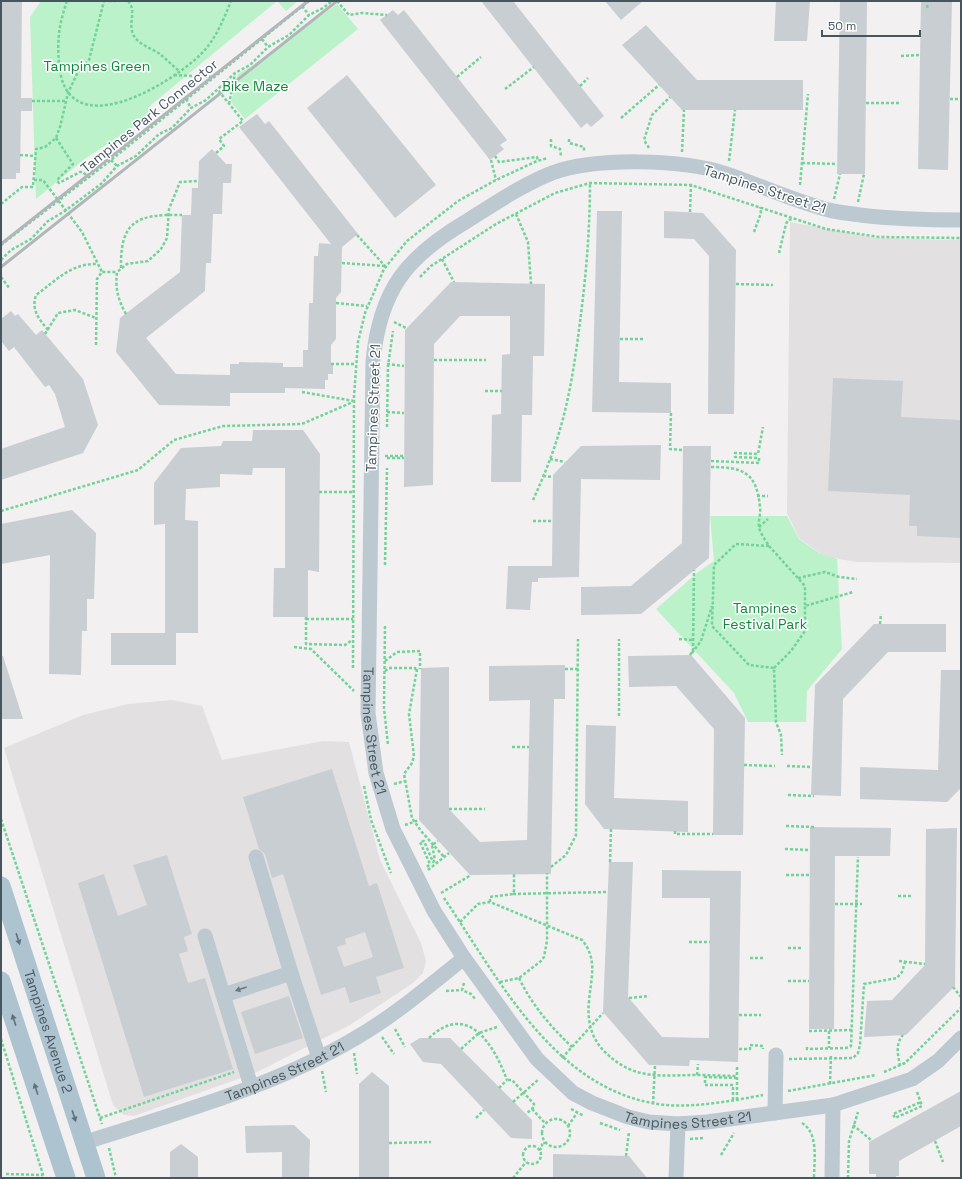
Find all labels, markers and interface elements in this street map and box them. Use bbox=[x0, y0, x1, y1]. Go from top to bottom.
scale bar bbox=[822, 12, 920, 38]
text: 50 m bbox=[828, 18, 856, 34]
street label: Tampines Park Connector bbox=[77, 55, 221, 177]
park label: Tampines Green bbox=[44, 57, 150, 75]
park label: Bike Maze bbox=[221, 77, 289, 95]
street label: Tampines Street 21 bbox=[701, 161, 829, 217]
street label: Tampines Street 21 bbox=[362, 344, 384, 472]
park label: Tampines Festival Park bbox=[723, 599, 808, 633]
street label: Tampines Street 21 bbox=[359, 667, 391, 796]
one-way arrow bbox=[15, 933, 21, 945]
street label: Tampines Avenue 2 bbox=[20, 967, 77, 1096]
one-way arrow bbox=[234, 987, 246, 993]
one-way arrow bbox=[11, 1013, 17, 1025]
street label: Tampines Street 21 bbox=[223, 1037, 347, 1105]
one-way arrow bbox=[33, 1082, 39, 1094]
street label: Tampines Street 21 bbox=[621, 1107, 753, 1133]
one-way arrow bbox=[72, 1110, 78, 1122]

